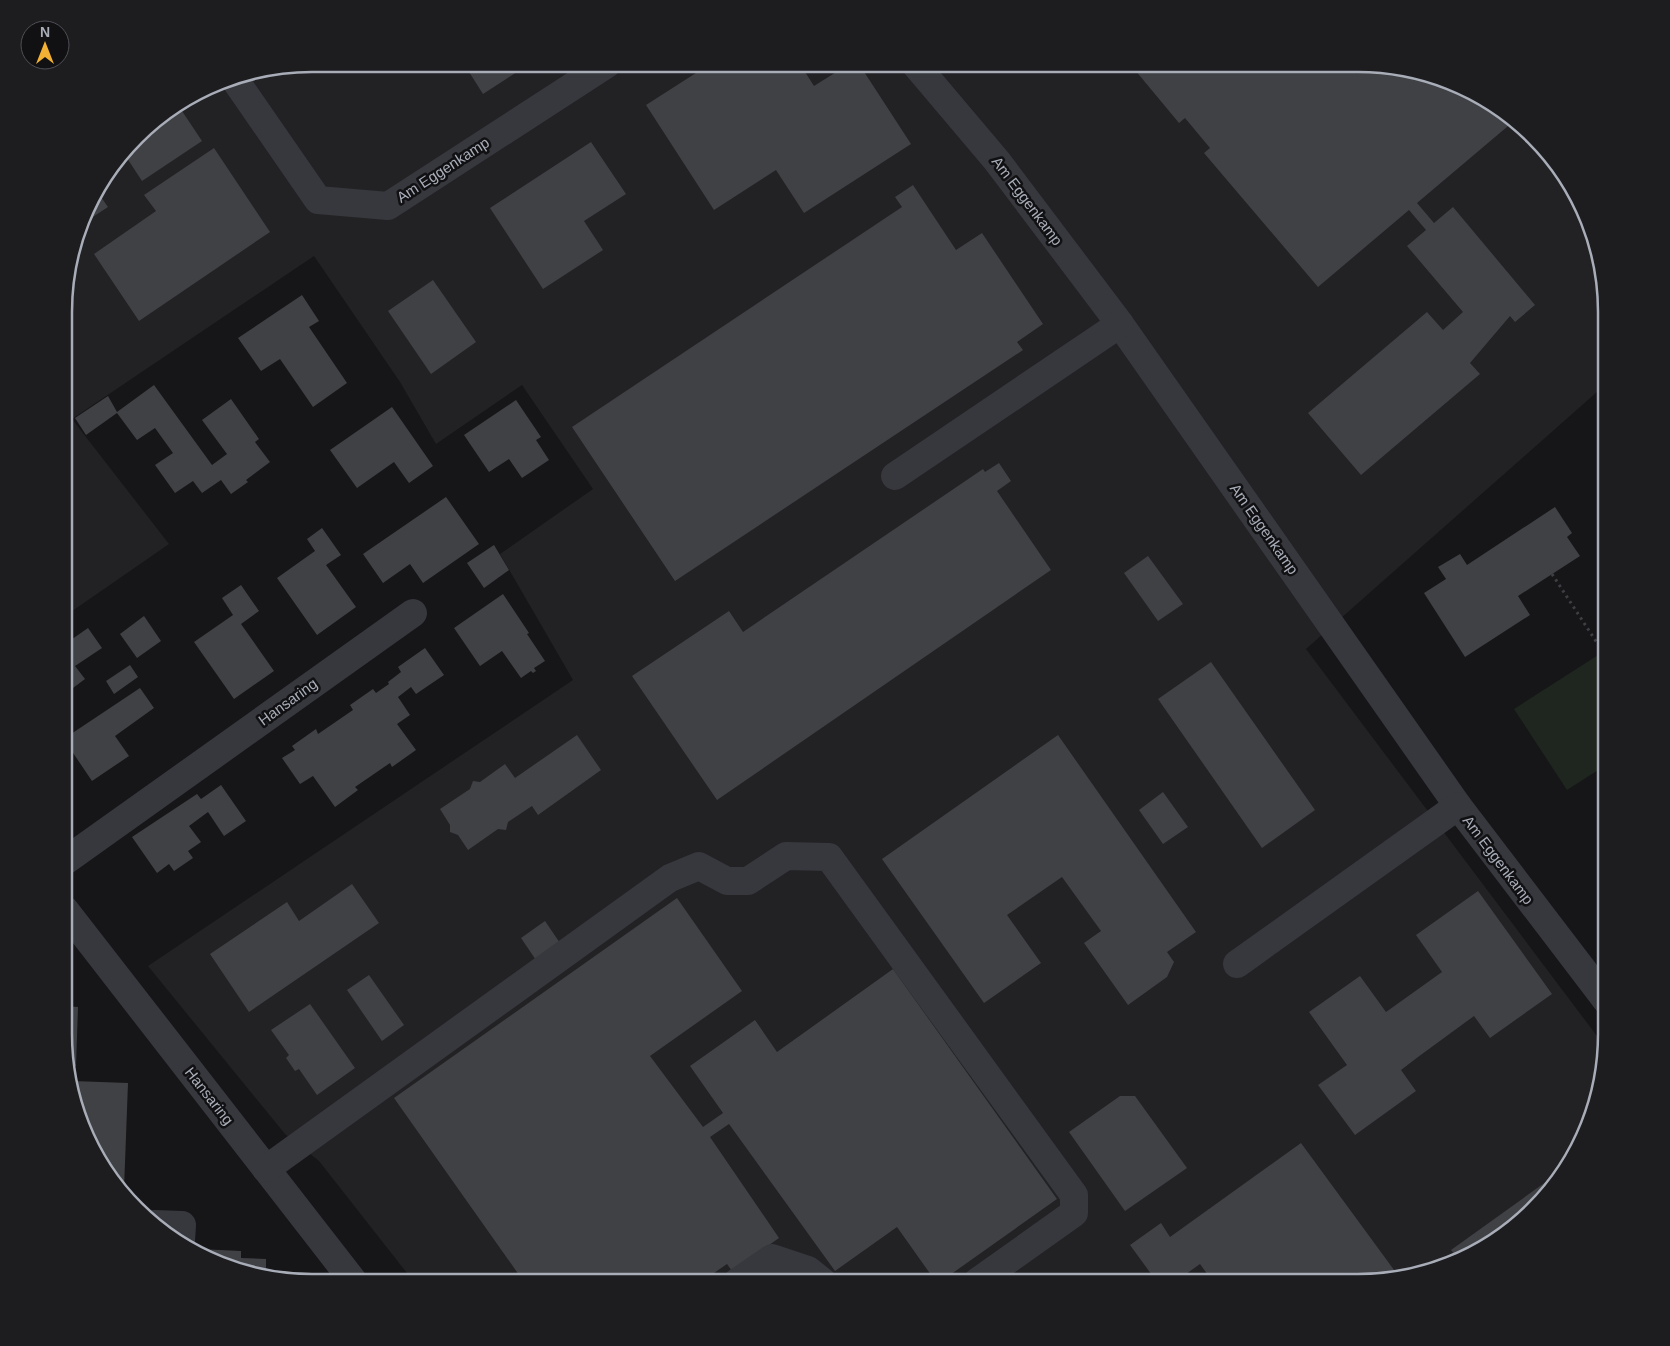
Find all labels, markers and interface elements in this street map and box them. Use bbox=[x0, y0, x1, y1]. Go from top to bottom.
north arrow bbox=[20, 20, 70, 70]
text: N bbox=[40, 24, 50, 40]
street label: Am Eggenkamp bbox=[393, 133, 492, 206]
street label: Am Eggenkamp bbox=[988, 153, 1066, 248]
street label: Am Eggenkamp bbox=[1227, 480, 1302, 577]
street label: Hansaring bbox=[255, 675, 320, 729]
street label: Am Eggenkamp bbox=[1459, 812, 1537, 907]
street label: Hansaring bbox=[182, 1064, 237, 1128]

